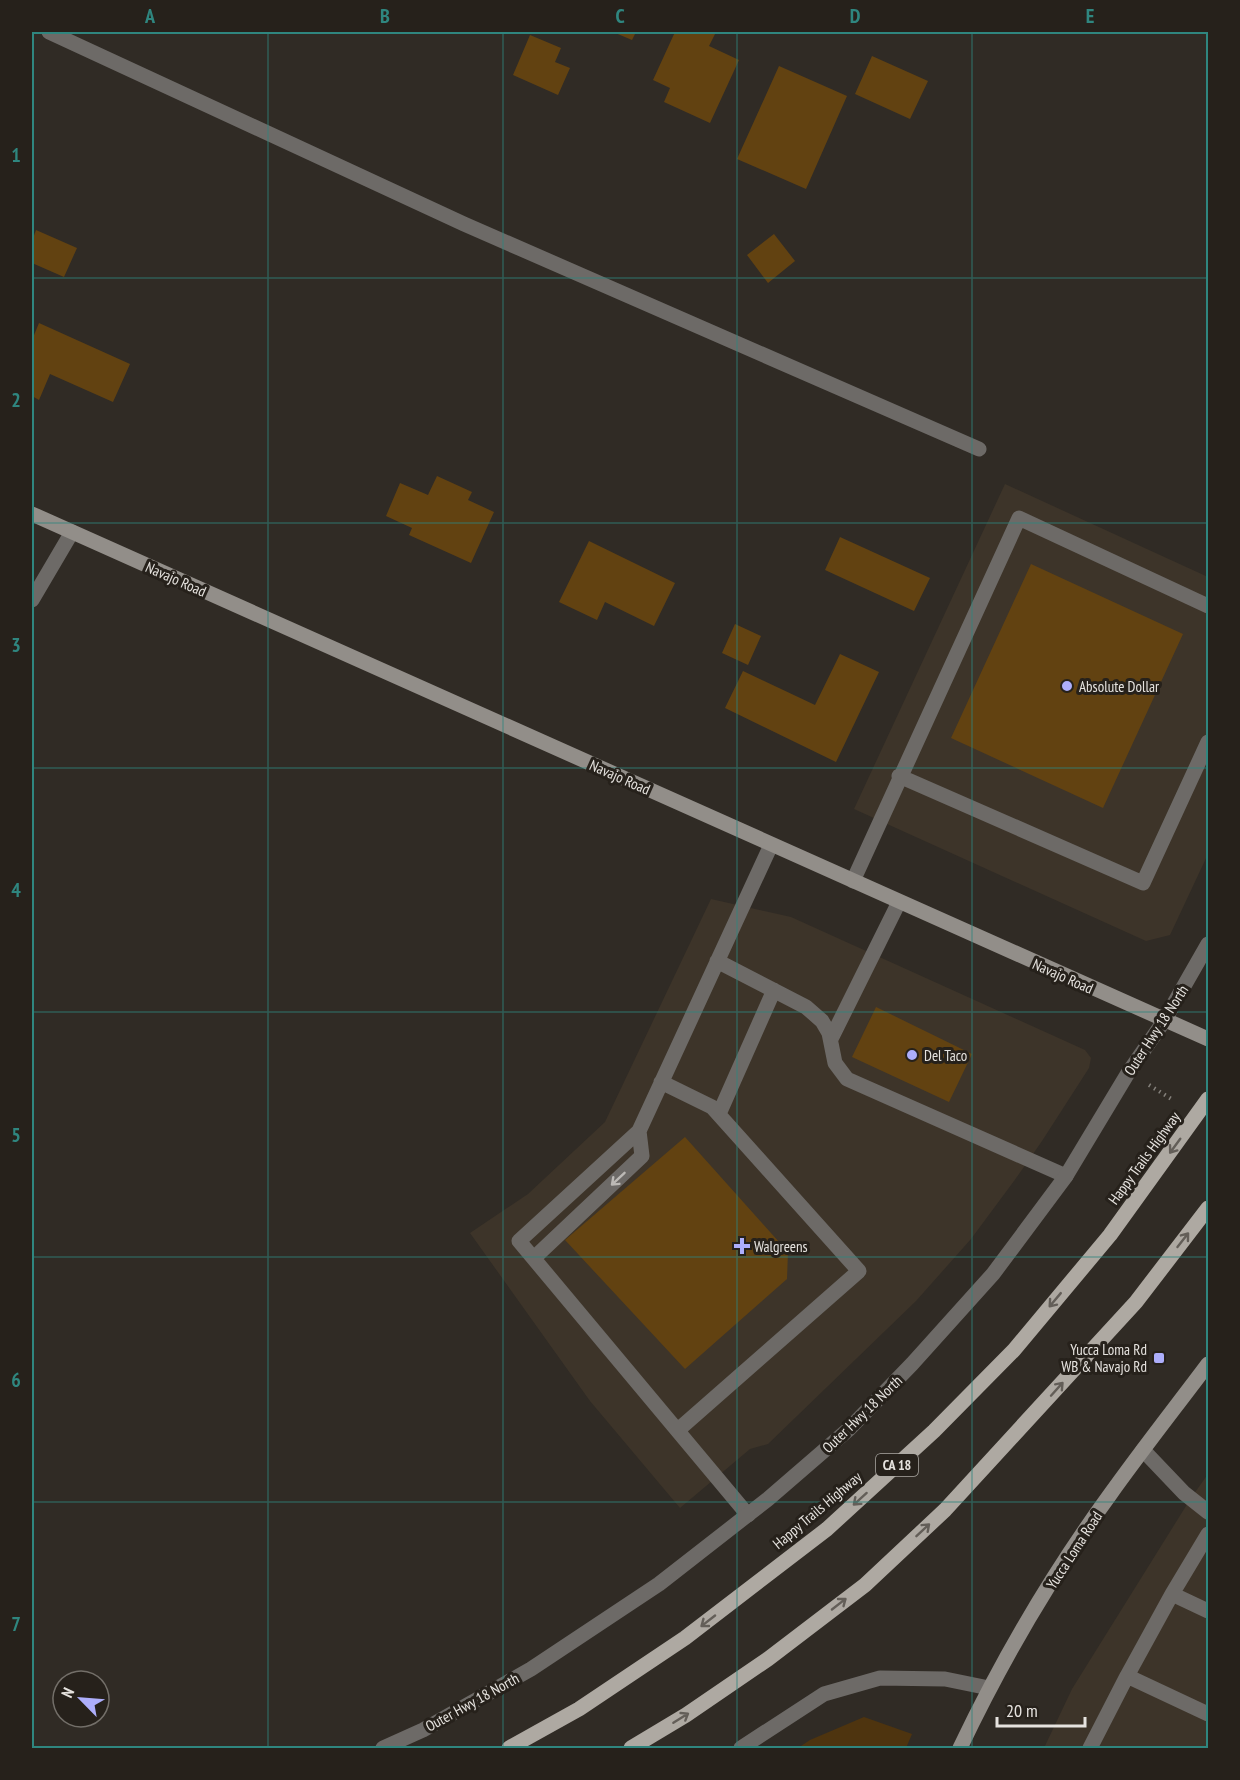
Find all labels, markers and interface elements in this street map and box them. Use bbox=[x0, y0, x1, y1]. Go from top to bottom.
text: A bbox=[144, 3, 156, 29]
text: B bbox=[380, 3, 390, 29]
text: C bbox=[615, 3, 625, 29]
text: D bbox=[850, 3, 861, 29]
text: E bbox=[1086, 3, 1094, 29]
text: 1 bbox=[11, 142, 21, 168]
text: 2 bbox=[11, 387, 21, 413]
street label: Navajo Road bbox=[143, 557, 209, 601]
text: 3 bbox=[11, 632, 21, 658]
place label: Absolute Dollar bbox=[1079, 677, 1160, 696]
marker: Absolute Dollar bbox=[1060, 679, 1074, 693]
street label: Navajo Road bbox=[587, 755, 653, 799]
text: 4 bbox=[11, 877, 21, 903]
street label: Navajo Road bbox=[1030, 954, 1096, 998]
street label: Outer Hwy 18 North bbox=[1120, 981, 1192, 1079]
place label: Del Taco bbox=[924, 1046, 967, 1065]
marker: Del Taco bbox=[905, 1048, 919, 1062]
street label: Happy Trails Highway bbox=[1104, 1107, 1184, 1208]
text: 5 bbox=[11, 1122, 21, 1148]
one-way arrow bbox=[1169, 1138, 1181, 1154]
one-way arrow bbox=[610, 1172, 625, 1186]
one-way arrow bbox=[1177, 1233, 1190, 1249]
place label: Walgreens bbox=[754, 1237, 808, 1256]
marker: Walgreens bbox=[735, 1239, 749, 1253]
one-way arrow bbox=[1049, 1292, 1062, 1308]
place label: Yucca Loma Rd WB & Navajo Rd bbox=[1061, 1340, 1147, 1376]
marker: Yucca Loma Rd WB & Navajo Rd bbox=[1152, 1351, 1166, 1365]
text: 6 bbox=[11, 1367, 21, 1393]
street label: Outer Hwy 18 North bbox=[818, 1371, 906, 1457]
one-way arrow bbox=[1050, 1382, 1064, 1397]
road number: CA 18 bbox=[876, 1454, 918, 1476]
street label: Happy Trails Highway bbox=[769, 1467, 866, 1553]
one-way arrow bbox=[852, 1492, 867, 1506]
street label: Yucca Loma Road bbox=[1042, 1508, 1106, 1592]
one-way arrow bbox=[915, 1524, 930, 1538]
one-way arrow bbox=[831, 1598, 847, 1611]
text: 7 bbox=[11, 1611, 21, 1637]
one-way arrow bbox=[700, 1614, 716, 1627]
street label: Outer Hwy 18 North bbox=[422, 1668, 522, 1736]
north arrow bbox=[51, 1669, 111, 1729]
text: N bbox=[57, 1685, 78, 1701]
scale bar bbox=[997, 1690, 1086, 1728]
text: 20 m bbox=[1006, 1699, 1038, 1722]
one-way arrow bbox=[672, 1711, 689, 1723]

